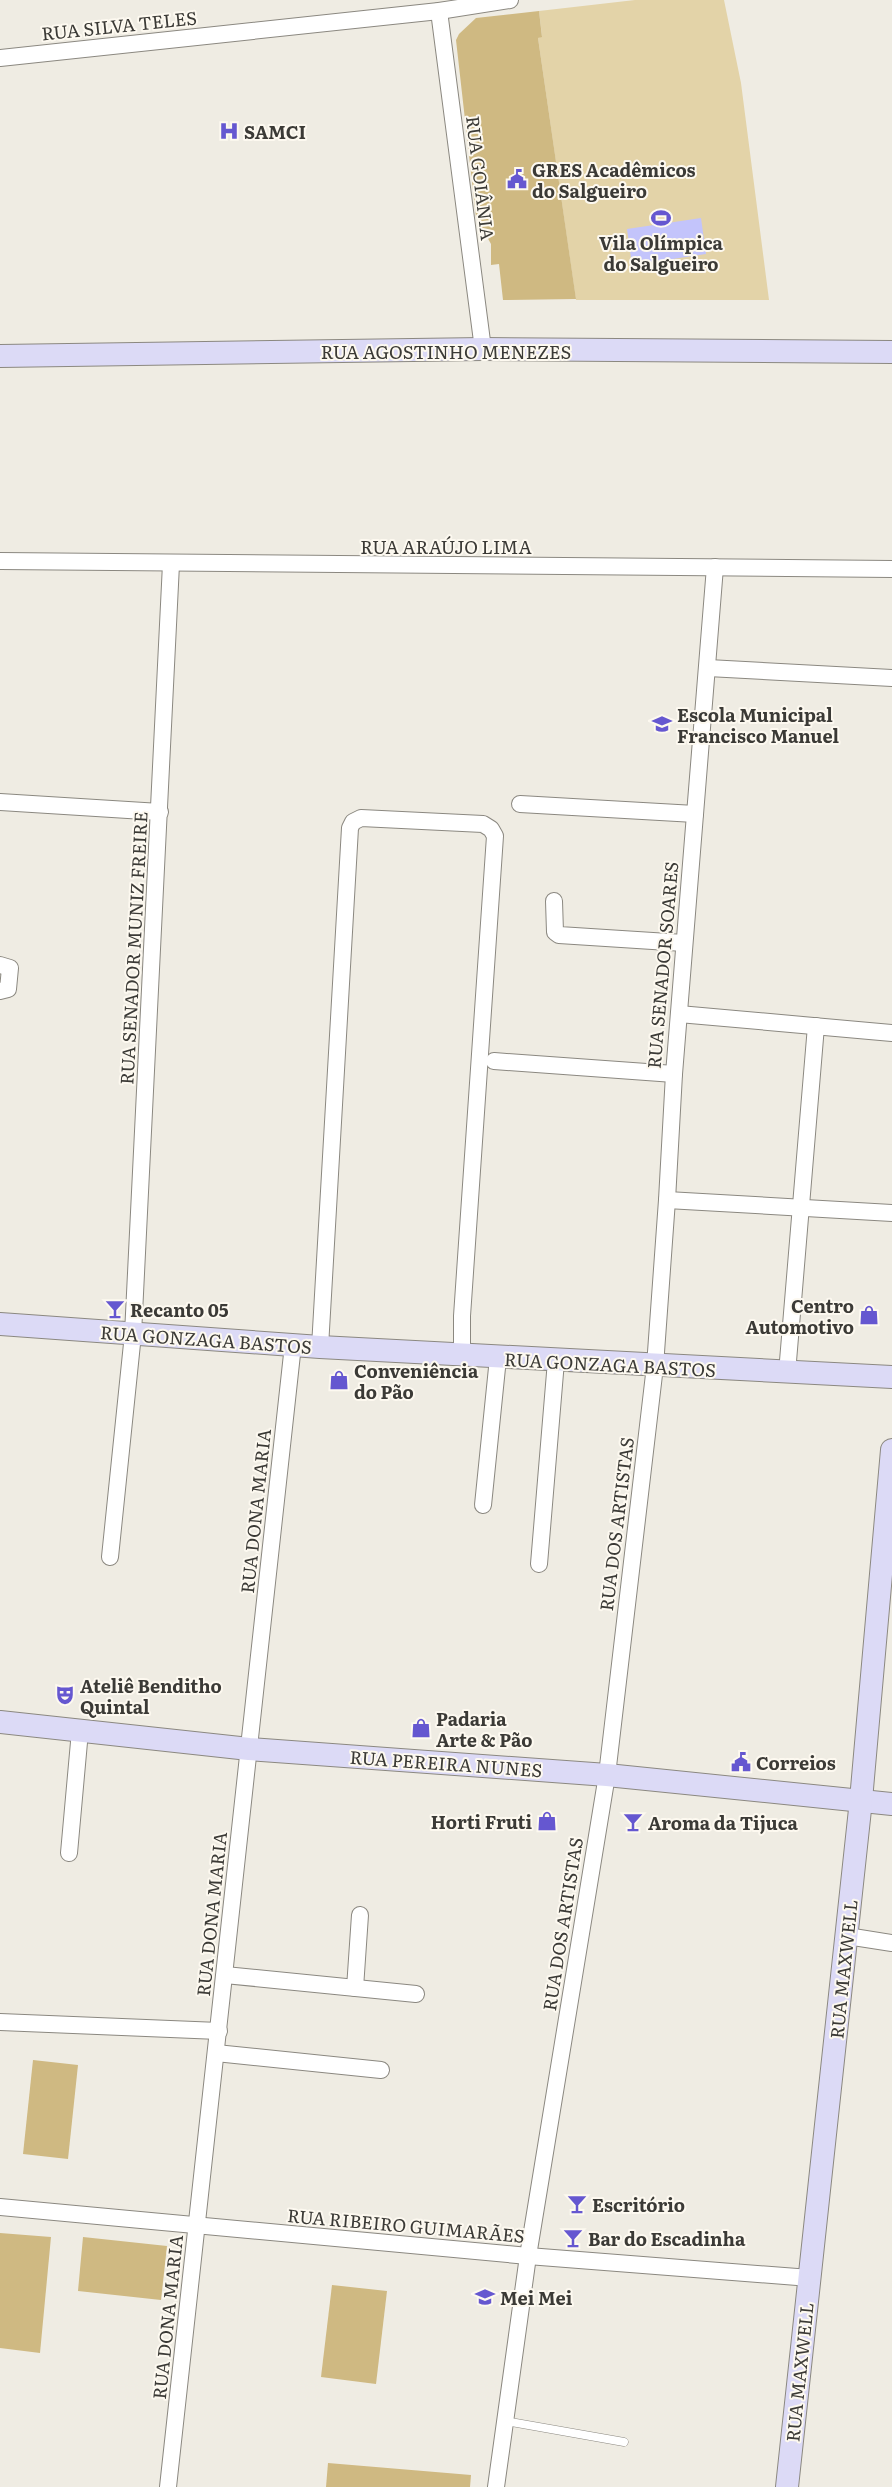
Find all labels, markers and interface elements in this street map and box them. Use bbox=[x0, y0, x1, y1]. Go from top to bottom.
street label: RUA SILVA TELES bbox=[40, 3, 198, 47]
street label: RUA GOIÂNIA bbox=[460, 114, 502, 242]
place label: SAMCI bbox=[244, 118, 306, 145]
hospital icon: SAMCI bbox=[218, 120, 240, 142]
place label: GRES Acadêmicos do Salgueiro bbox=[532, 156, 696, 204]
public building icon: GRES Acadêmicos do Salgueiro bbox=[506, 168, 528, 190]
sports icon: Vila Olímpica do Salgueiro bbox=[650, 207, 672, 229]
place label: Vila Olímpica do Salgueiro bbox=[599, 229, 724, 277]
street label: RUA AGOSTINHO MENEZES bbox=[321, 338, 571, 365]
street label: RUA ARAÚJO LIMA bbox=[360, 533, 532, 560]
place label: Escola Municipal Francisco Manuel bbox=[677, 701, 839, 749]
school or university icon: Escola Municipal Francisco Manuel bbox=[651, 713, 673, 735]
street label: RUA SENADOR MUNIZ FREIRE bbox=[112, 811, 154, 1085]
street label: RUA SENADOR SOARES bbox=[639, 860, 685, 1070]
place label: Centro Automotivo bbox=[746, 1292, 854, 1340]
place label: Recanto 05 bbox=[130, 1296, 229, 1323]
bar icon: Recanto 05 bbox=[104, 1298, 126, 1320]
shop icon: Centro Automotivo bbox=[858, 1304, 880, 1326]
street label: RUA GONZAGA BASTOS bbox=[99, 1318, 313, 1360]
street label: RUA GONZAGA BASTOS bbox=[503, 1345, 717, 1383]
place label: Conveniência do Pão bbox=[354, 1357, 479, 1405]
shop icon: Conveniência do Pão bbox=[328, 1369, 350, 1391]
street label: RUA DONA MARIA bbox=[233, 1427, 277, 1595]
street label: RUA DOS ARTISTAS bbox=[592, 1435, 640, 1613]
place label: Ateliê Benditho Quintal bbox=[80, 1672, 222, 1720]
theatre icon: Ateliê Benditho Quintal bbox=[54, 1684, 76, 1706]
place label: Padaria Arte & Pão bbox=[436, 1705, 532, 1753]
shop icon: Padaria Arte & Pão bbox=[410, 1717, 432, 1739]
street label: RUA PEREIRA NUNES bbox=[349, 1743, 543, 1783]
place label: Correios bbox=[756, 1749, 836, 1776]
public building icon: Correios bbox=[730, 1751, 752, 1773]
place label: Horti Fruti bbox=[431, 1808, 532, 1835]
place label: Aroma da Tijuca bbox=[648, 1809, 799, 1836]
shop icon: Horti Fruti bbox=[536, 1810, 558, 1832]
bar icon: Aroma da Tijuca bbox=[622, 1811, 644, 1833]
street label: RUA DONA MARIA bbox=[189, 1830, 233, 1998]
street label: RUA DOS ARTISTAS bbox=[535, 1835, 589, 2013]
street label: RUA MAXWELL bbox=[822, 1898, 864, 2040]
place label: Escritório bbox=[592, 2191, 685, 2218]
bar icon: Escritório bbox=[566, 2193, 588, 2215]
street label: RUA RIBEIRO GUIMARÃES bbox=[286, 2201, 526, 2249]
place label: Bar do Escadinha bbox=[588, 2225, 746, 2252]
bar icon: Bar do Escadinha bbox=[562, 2227, 584, 2249]
street label: RUA DONA MARIA bbox=[145, 2233, 189, 2401]
place label: Mei Mei bbox=[500, 2284, 573, 2311]
school or university icon: Mei Mei bbox=[474, 2286, 496, 2308]
street label: RUA MAXWELL bbox=[778, 2301, 820, 2443]

